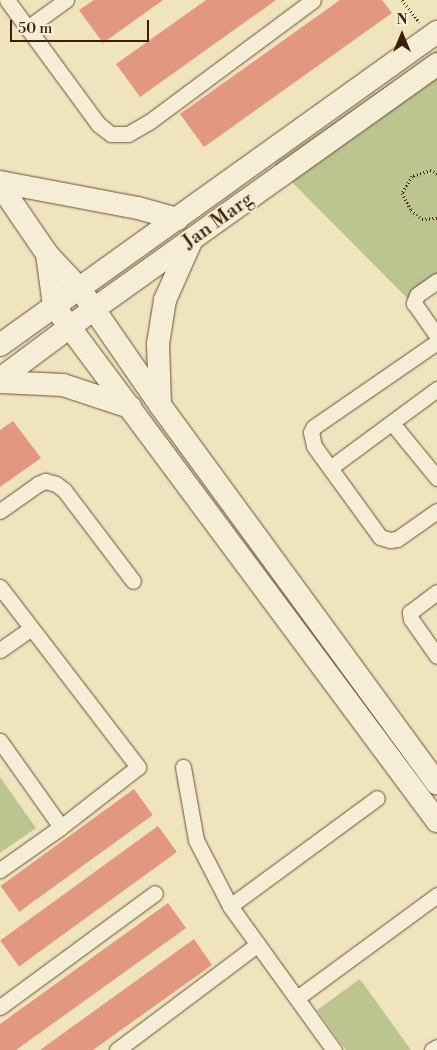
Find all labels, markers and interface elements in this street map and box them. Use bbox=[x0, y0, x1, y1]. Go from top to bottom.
scale bar bbox=[12, 10, 151, 42]
north arrow bbox=[377, 10, 427, 60]
text: N bbox=[396, 11, 408, 29]
text: 50 m bbox=[18, 19, 52, 38]
street label: Jan Marg bbox=[178, 187, 258, 255]

